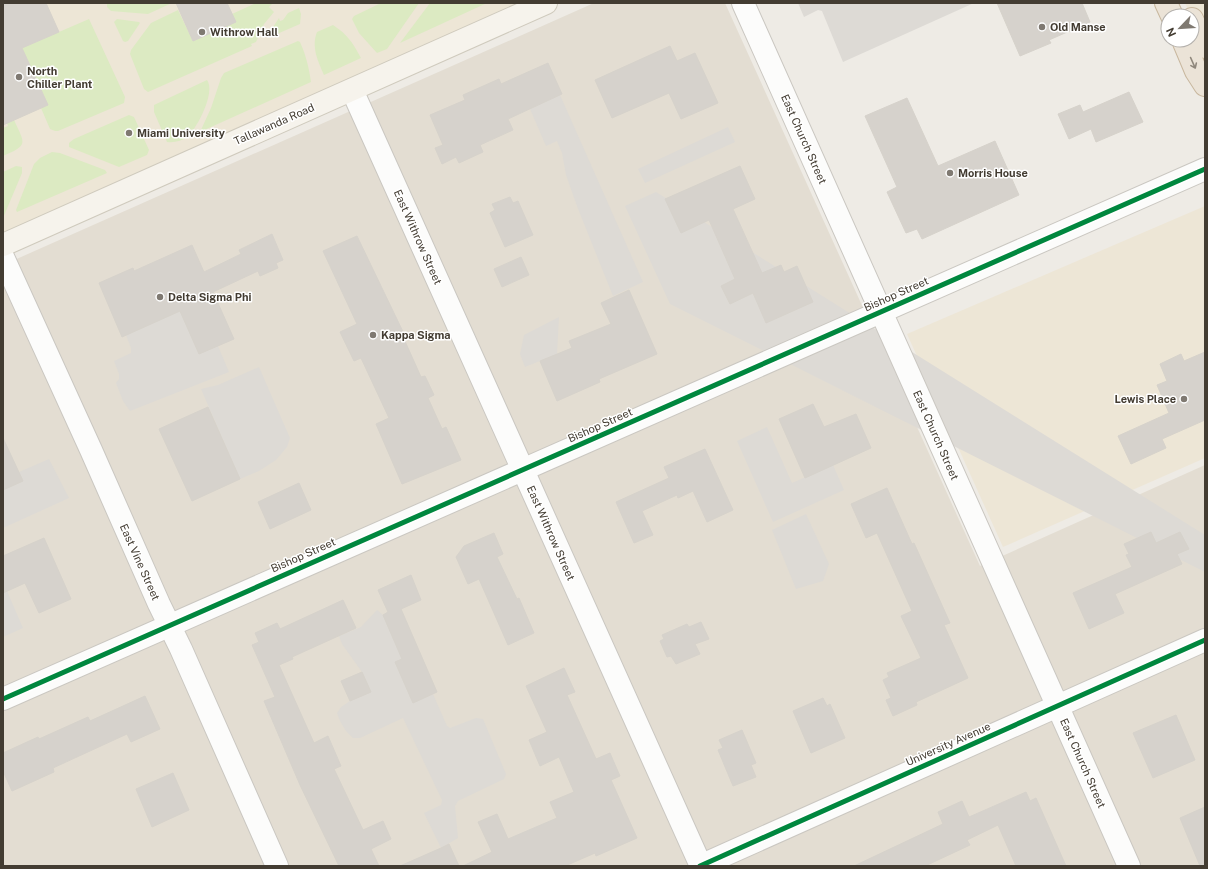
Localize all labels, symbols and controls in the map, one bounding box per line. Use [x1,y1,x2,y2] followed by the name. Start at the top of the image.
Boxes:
[1160,8,1200,48] north arrow
[1050,21,1106,33] place label: Old Manse
[1037,22,1047,32] marker: Old Manse
[210,26,279,38] place label: Withrow Hall
[1164,26,1178,39] text: N
[197,27,207,37] marker: Withrow Hall
[1190,57,1197,69] one-way arrow
[27,65,93,90] place label: North Chiller Plant
[14,72,24,82] marker: North Chiller Plant
[779,92,829,186] street label: East Church Street
[232,101,316,147] street label: Tallawanda Road
[137,127,226,139] place label: Miami University
[124,128,134,138] marker: Miami University
[958,167,1028,179] place label: Morris House
[945,168,955,178] marker: Morris House
[392,188,444,286] street label: East Withrow Street
[862,274,930,314] street label: Bishop Street
[168,291,251,303] place label: Delta Sigma Phi
[155,292,165,302] marker: Delta Sigma Phi
[381,329,451,341] place label: Kappa Sigma
[368,330,378,340] marker: Kappa Sigma
[911,388,961,482] street label: East Church Street
[1114,393,1176,405] place label: Lewis Place
[1179,394,1189,404] marker: Lewis Place
[566,405,634,445] street label: Bishop Street
[525,484,577,582] street label: East Withrow Street
[118,522,162,602] street label: East Vine Street
[269,535,337,575] street label: Bishop Street
[1058,716,1108,810] street label: East Church Street
[904,720,992,768] street label: University Avenue

